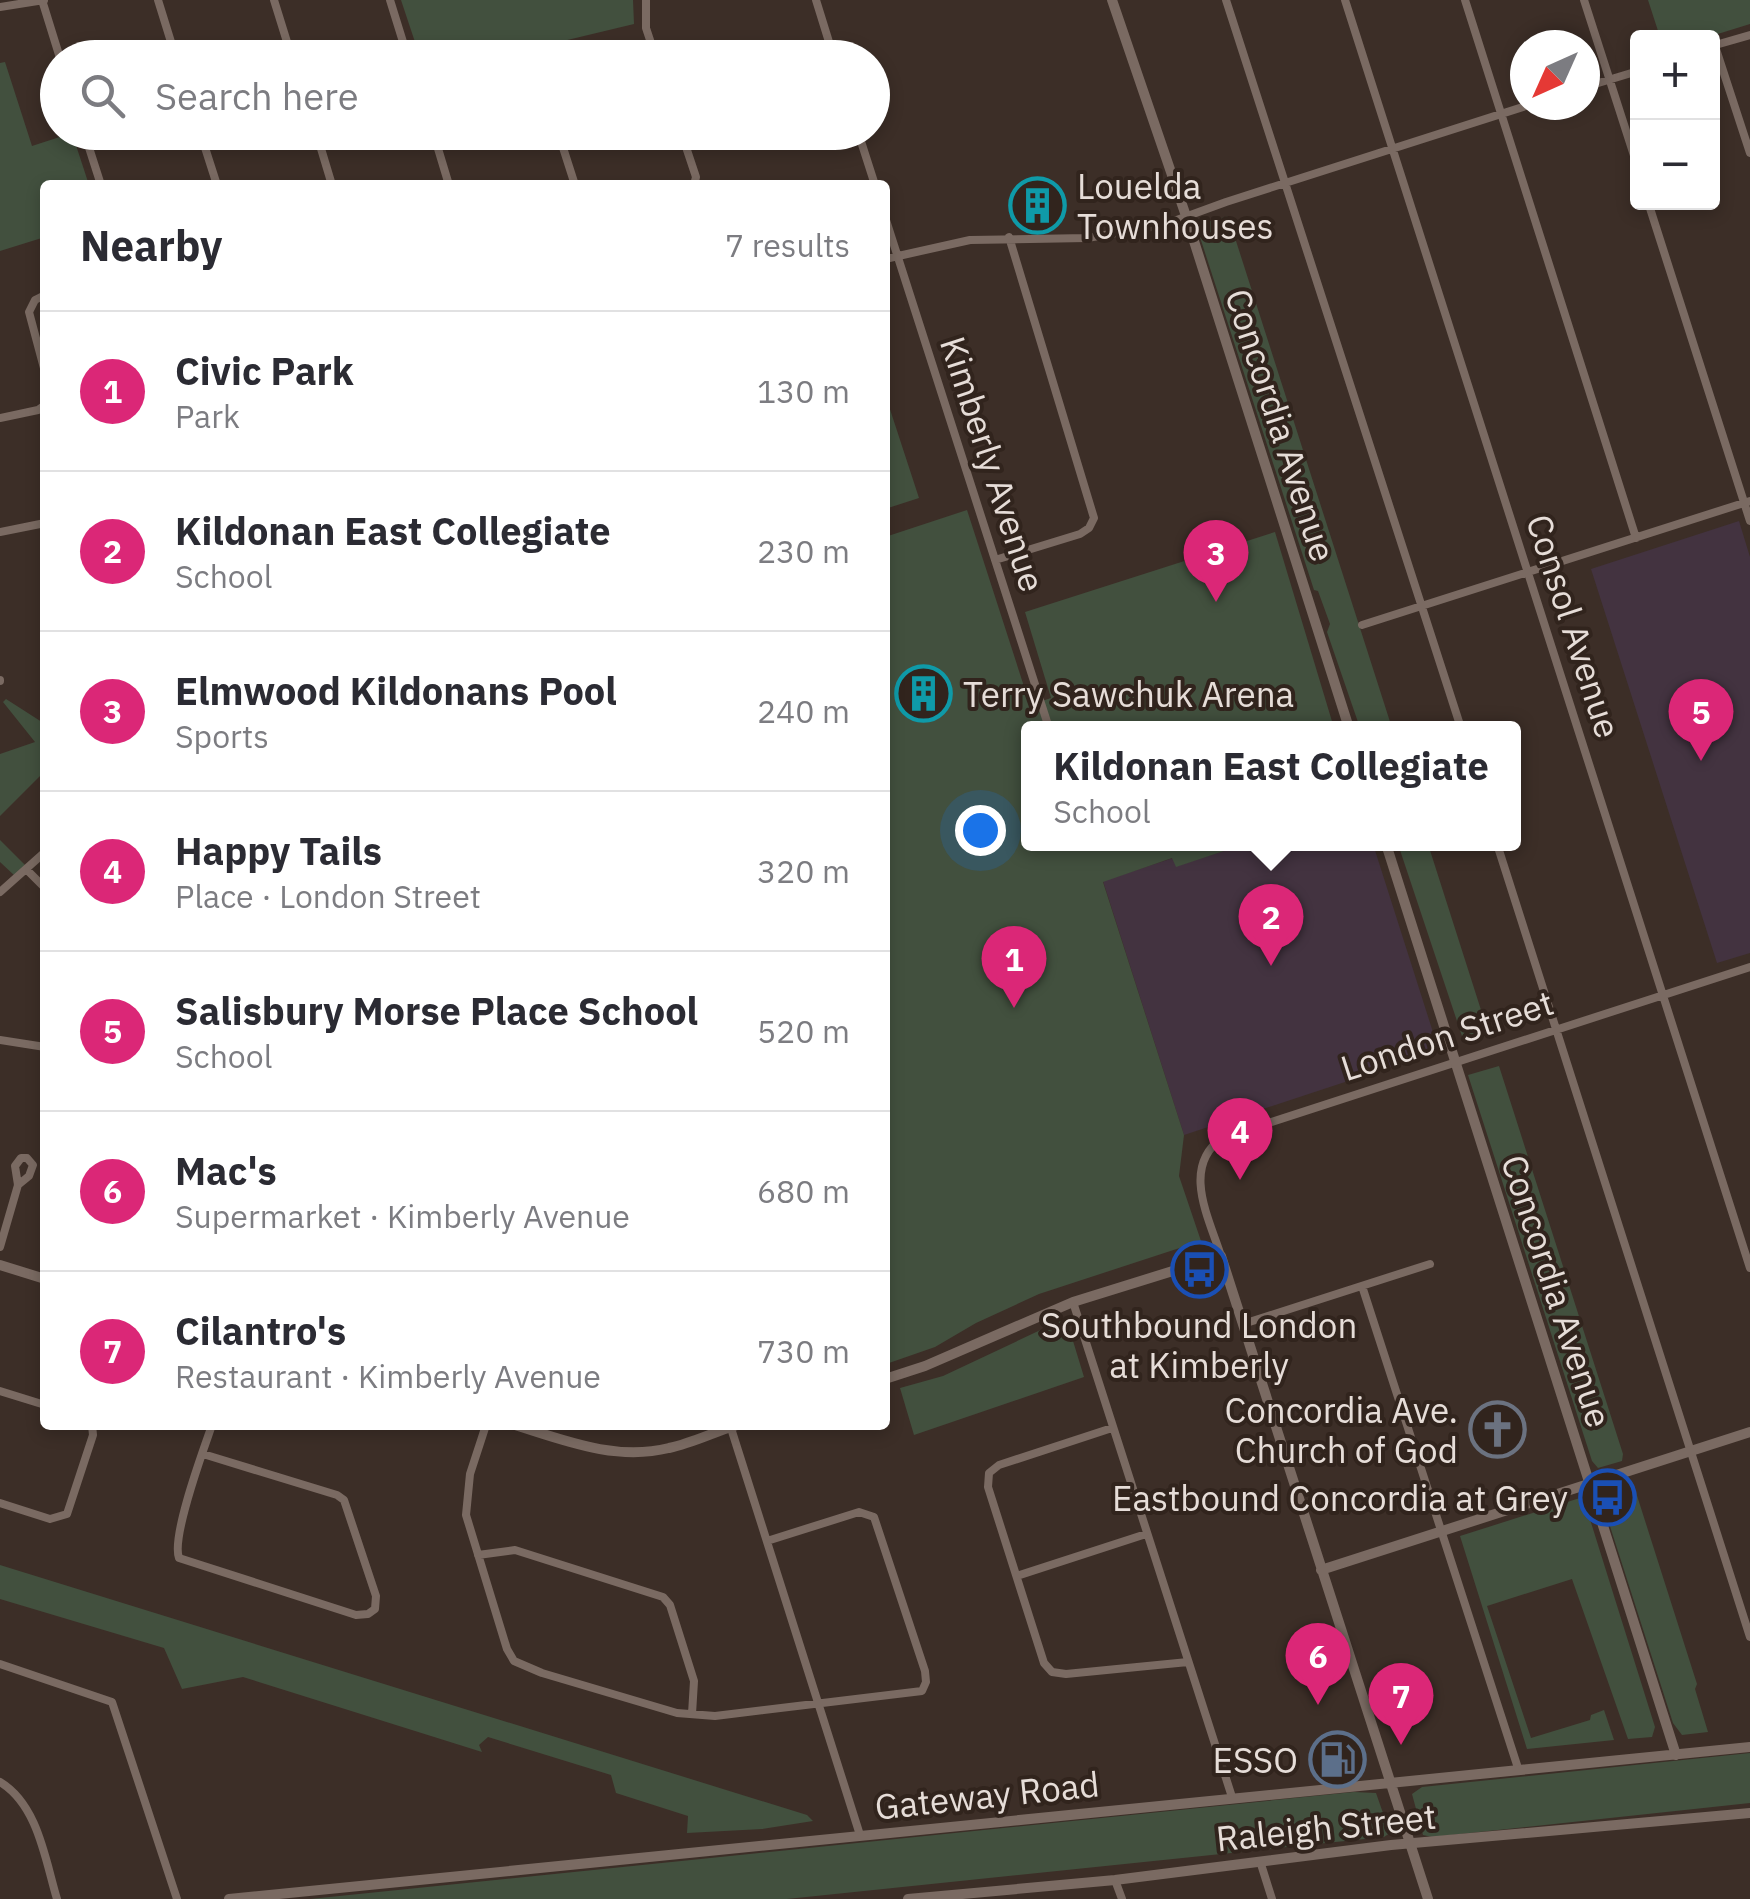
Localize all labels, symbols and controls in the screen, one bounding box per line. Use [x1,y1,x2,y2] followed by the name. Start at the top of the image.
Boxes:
[1510,30,1600,120] north arrow
[1630,30,1720,210] map controls
[1630,30,1720,120] button: +
[40,40,890,150] search box
[75,68,130,123] icon: search
[155,71,359,120] text: Search here
[1630,120,1720,210] button: −
[1077,163,1274,249] place label: Louelda Townhouses
[1008,176,1068,236] building icon: Louelda Townhouses
[80,218,222,273] text: Nearby
[725,224,850,266] text: 7 results
[1215,283,1347,567] street label: Concordia Avenue
[930,331,1056,597] street label: Kimberly Avenue
[175,346,354,395] text: Civic Park
[103,370,122,412] text: 1
[757,370,850,412] text: 130 m
[175,395,240,437] text: Park
[175,506,611,555] text: Kildonan East Collegiate
[1516,508,1632,744] street label: Consol Avenue
[1184,520,1248,602] pin: 3
[103,530,122,572] text: 2
[757,530,850,572] text: 230 m
[175,555,272,597] text: School
[894,664,954,724] building icon: Terry Sawchuk Arena
[175,666,617,715] text: Elmwood Kildonans Pool
[963,671,1294,717] place label: Terry Sawchuk Arena
[1668,678,1734,761] pin: 5
[103,690,122,732] text: 3
[757,690,850,732] text: 240 m
[175,715,269,757] text: Sports
[1021,721,1521,851] popup
[1053,741,1489,790] text: Kildonan East Collegiate
[1053,790,1151,832] text: School
[955,805,1006,856] your location
[175,826,382,875] text: Happy Tails
[103,850,122,892] text: 4
[757,850,850,892] text: 320 m
[175,875,481,917] text: Place · London Street
[1238,884,1304,966] pin: 2
[982,926,1046,1008] pin: 1
[1335,979,1559,1091] street label: London Street
[175,986,698,1035] text: Salisbury Morse Place School
[103,1010,122,1052] text: 5
[757,1010,850,1052] text: 520 m
[175,1035,272,1077] text: School
[1208,1098,1272,1180] pin: 4
[175,1146,277,1195] text: Mac's
[1491,1149,1623,1433] street label: Concordia Avenue
[103,1170,122,1212] text: 6
[757,1170,850,1212] text: 680 m
[175,1195,630,1237] text: Supermarket · Kimberly Avenue
[1169,1239,1229,1299] bus stop icon: Southbound London at Kimberly
[1041,1302,1357,1388] place label: Southbound London at Kimberly
[175,1306,346,1355] text: Cilantro's
[103,1330,122,1372] text: 7
[757,1330,850,1372] text: 730 m
[175,1355,601,1397] text: Restaurant · Kimberly Avenue
[1224,1387,1458,1473] place label: Concordia Ave. Church of God
[1467,1400,1527,1460] church icon: Concordia Ave. Church of God
[1577,1468,1637,1528] bus stop icon: Eastbound Concordia at Grey
[1112,1475,1568,1521] place label: Eastbound Concordia at Grey
[1286,1622,1350,1705] pin: 6
[1368,1662,1434,1745] pin: 7
[1307,1730,1367,1790] fuel station icon: ESSO
[1212,1737,1298,1783] place label: ESSO
[872,1760,1102,1830] street label: Gateway Road
[1214,1793,1438,1861] street label: Raleigh Street

